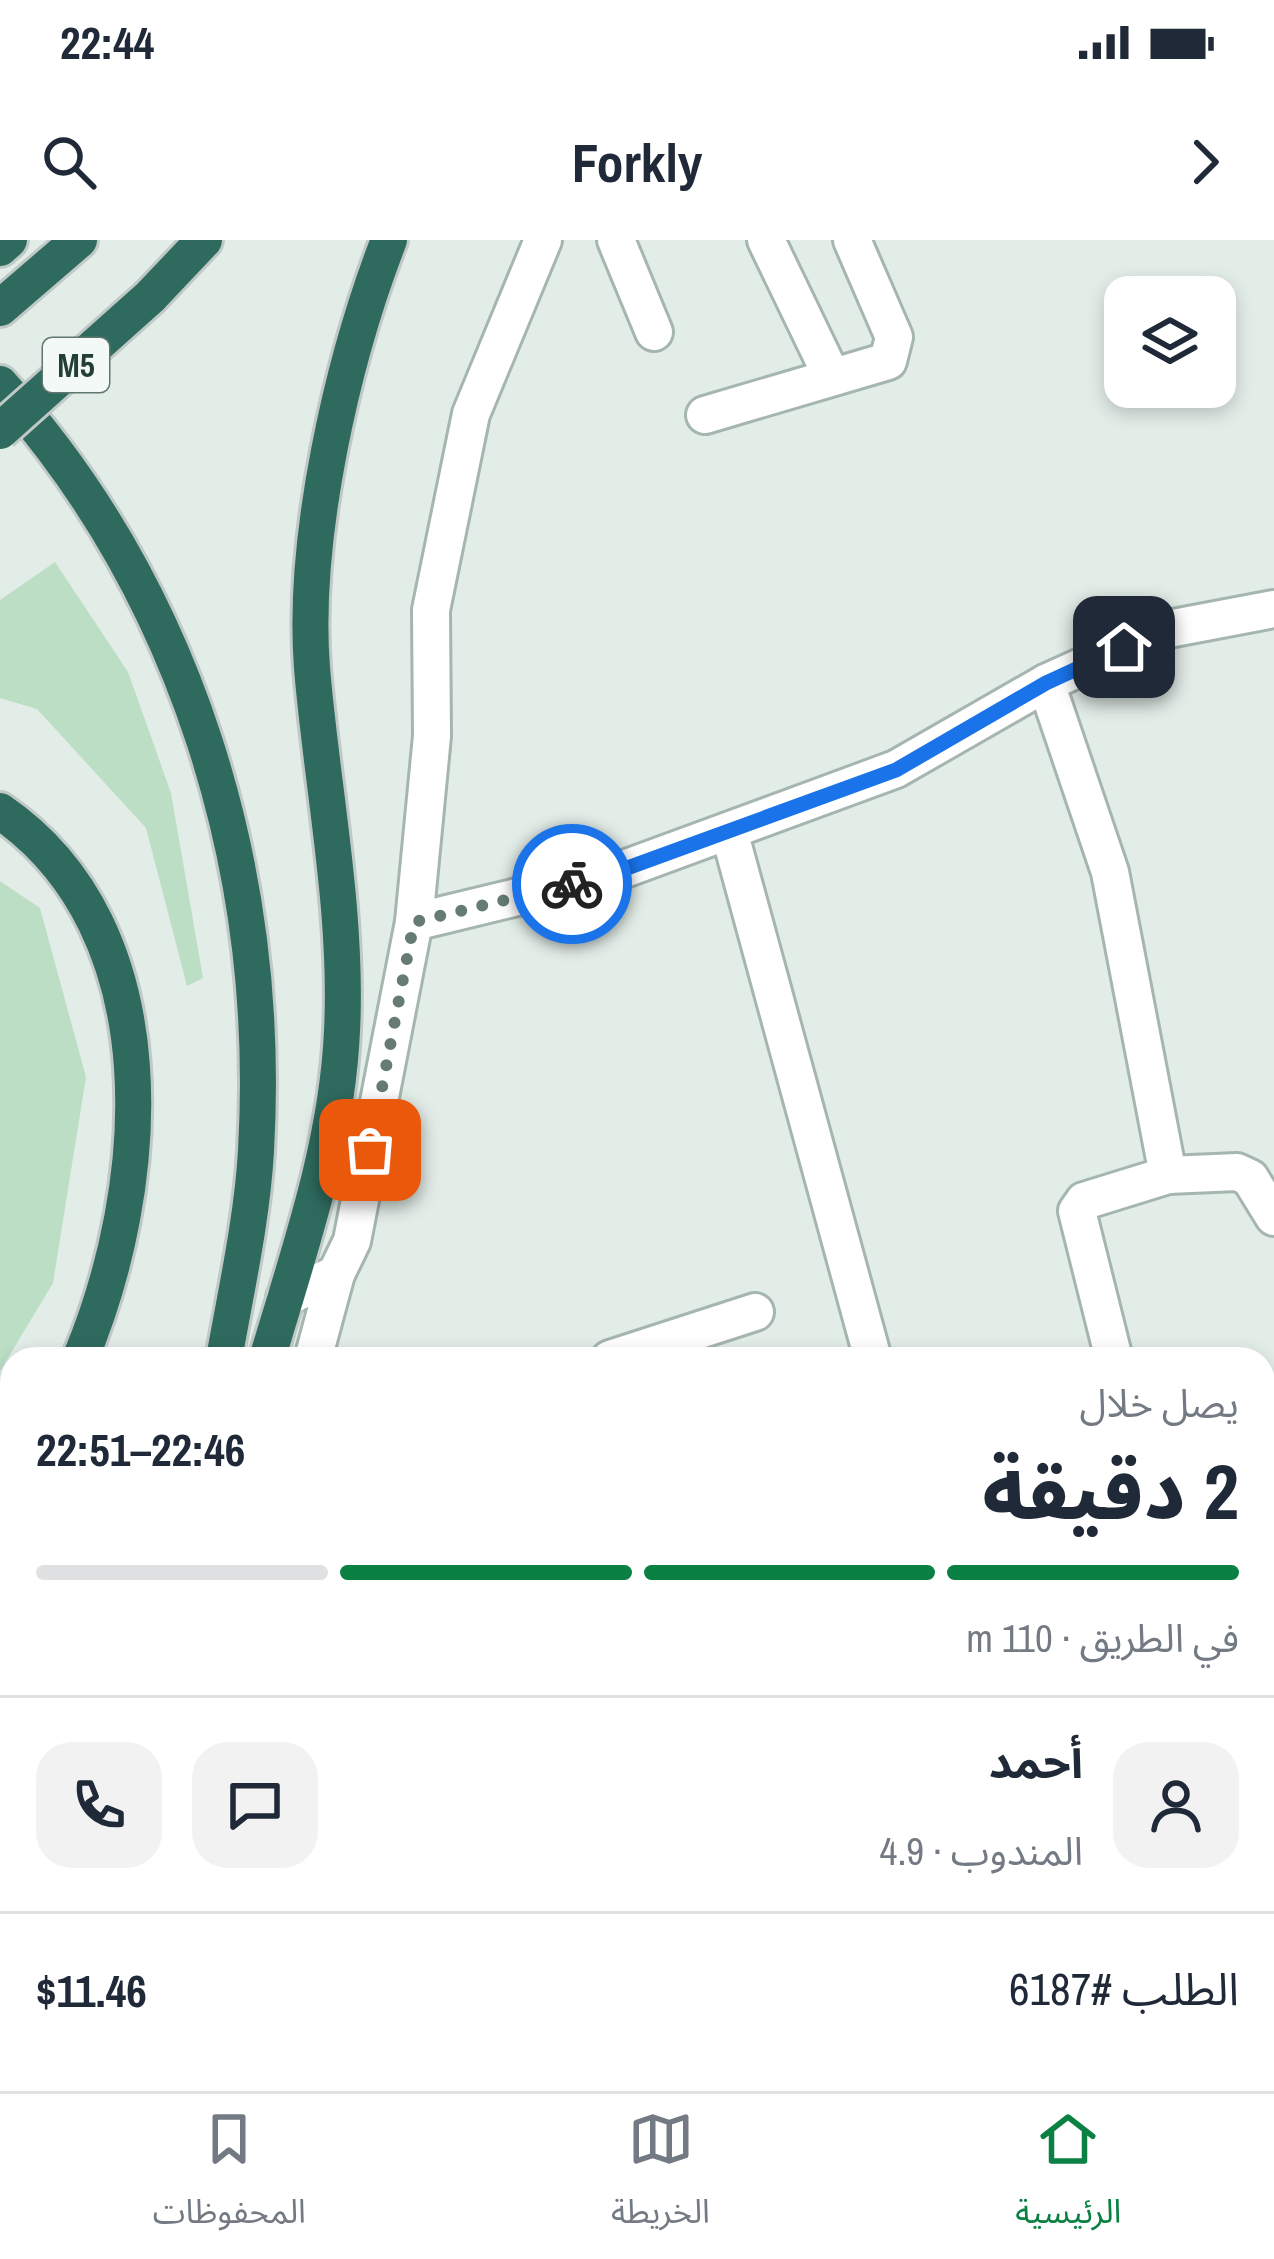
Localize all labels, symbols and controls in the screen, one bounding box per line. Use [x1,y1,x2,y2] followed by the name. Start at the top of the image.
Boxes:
[60,12,154,73] text: 22:44
[572,126,702,199] text: Forkly
[36,129,102,195] icon: search
[1172,129,1238,195] icon: forward
[1104,276,1236,408] map controls
[1104,276,1236,408] button: layers
[43,338,109,392] road number: M5
[1073,596,1175,698] pin
[1091,614,1157,680] icon: home
[512,824,632,944] courier
[539,851,605,917] icon: bike
[319,1099,421,1201] pin
[337,1117,403,1183] icon: bag
[1080,1377,1239,1429] text: يصل خلال
[36,1419,245,1480] text: 22:46–22:51
[982,1438,1239,1543] text: 2 دقيقة
[966,1612,1239,1664] text: في الطريق · 110 m
[989,1731,1083,1792] text: أحمد
[36,1742,162,1868] button: phone
[192,1742,318,1868] button: chat
[1113,1742,1239,1868] button: person
[880,1825,1083,1877] text: المندوب · 4.9
[1009,1958,1239,2019] text: الطلب #6187
[36,1960,147,2021] text: $11.46
[153,2106,306,2247] tab: المحفوظات
[611,2106,710,2247] tab: الخريطة
[1015,2106,1121,2247] tab: الرئيسية

